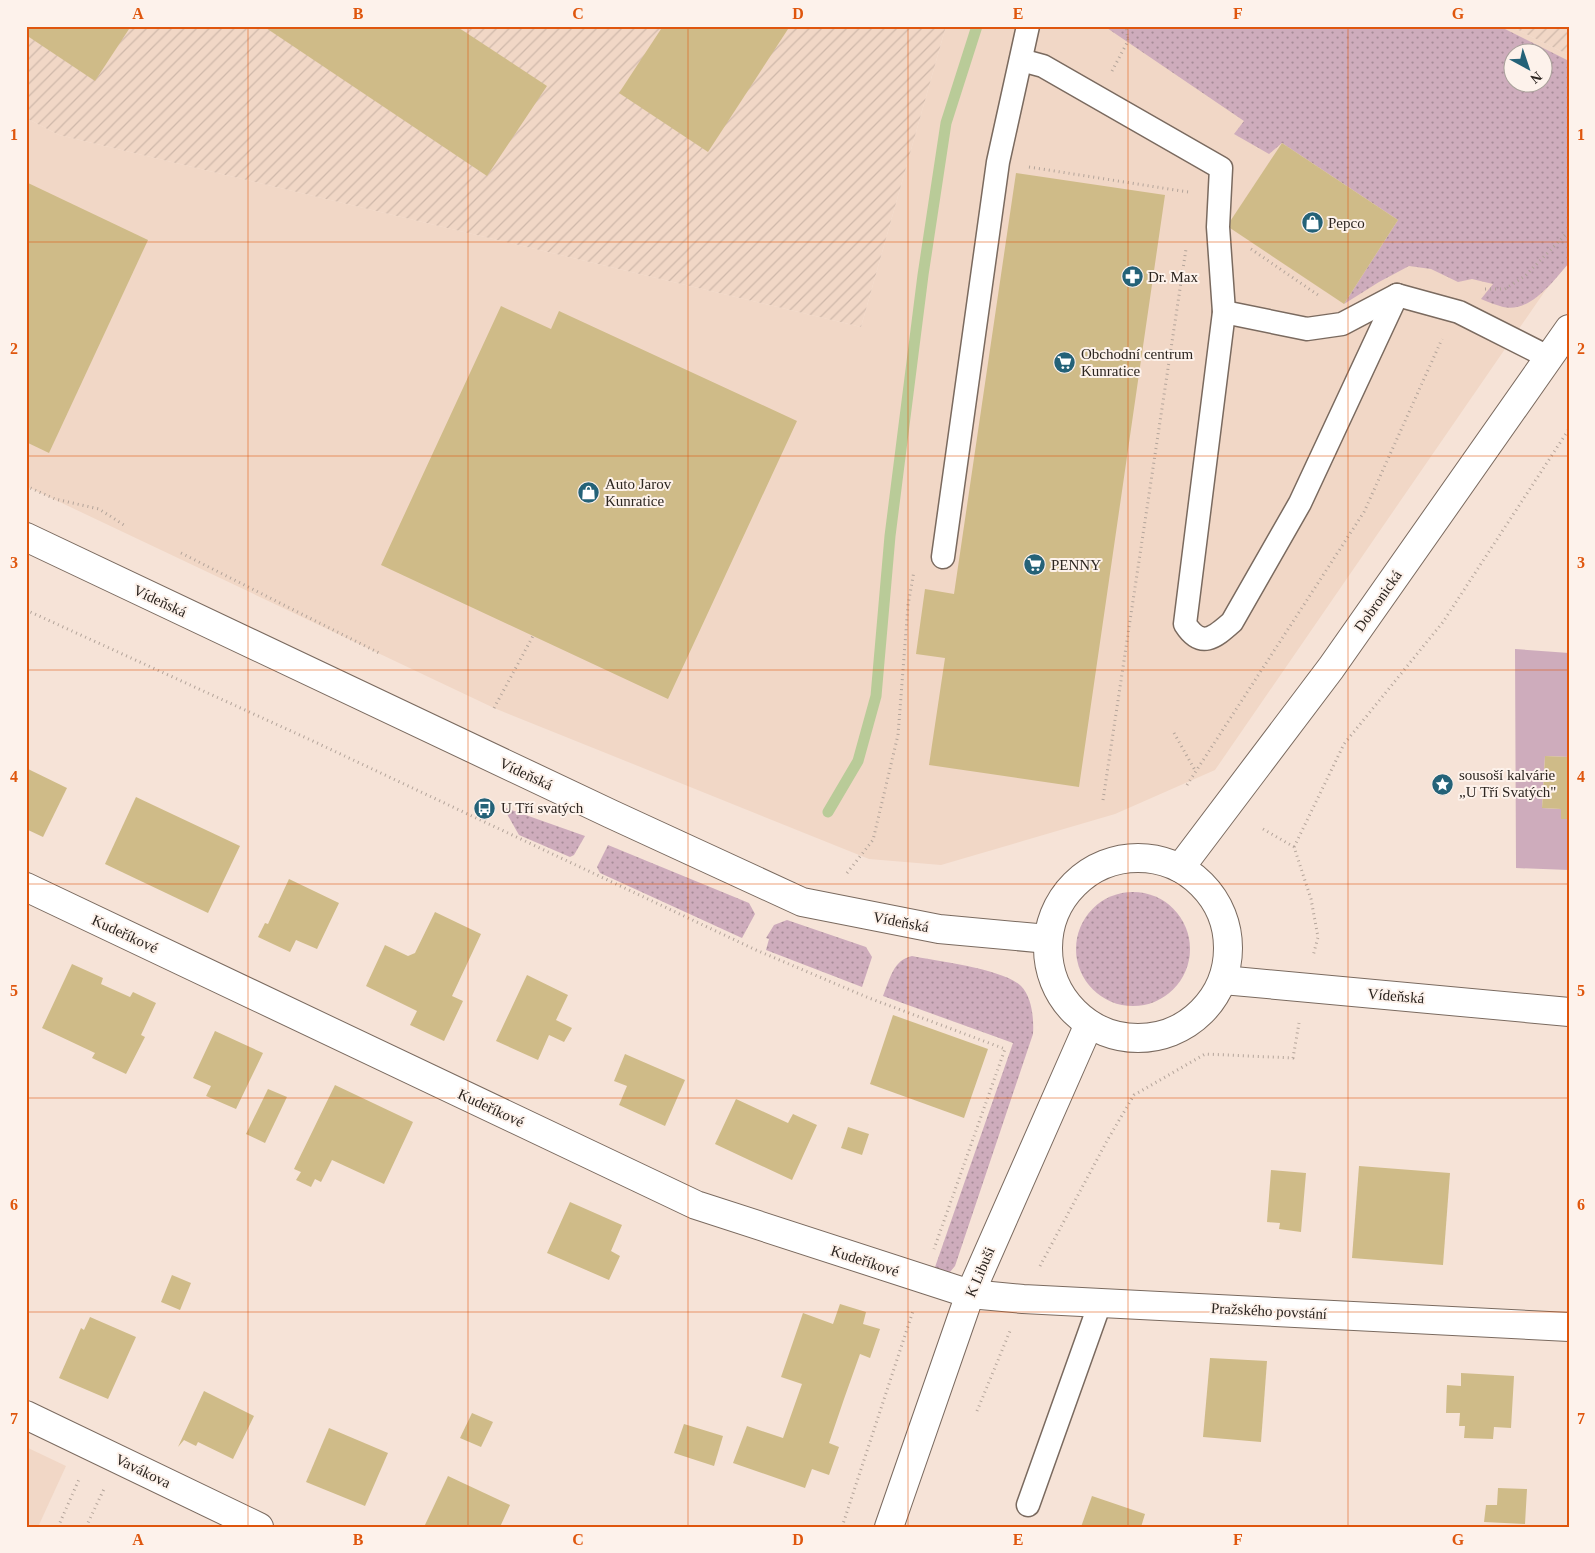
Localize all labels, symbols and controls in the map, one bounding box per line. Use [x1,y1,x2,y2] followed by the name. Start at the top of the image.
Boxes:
[132,5,144,22] text: A
[353,5,364,22] text: B
[572,5,584,22] text: C
[792,5,804,22] text: D
[1013,5,1023,22] text: E
[1233,5,1243,22] text: F
[1452,5,1465,22] text: G
[1502,42,1552,92] north arrow
[1527,69,1545,87] text: N
[10,126,18,143] text: 1
[1577,126,1585,143] text: 1
[1300,211,1324,235] shop icon: Pepco
[1328,215,1365,231] place label: Pepco
[1120,265,1144,289] pharmacy icon: Dr. Max
[1148,269,1198,285] place label: Dr. Max
[10,340,18,357] text: 2
[1577,340,1585,357] text: 2
[1081,346,1193,379] place label: Obchodní centrum Kunratice
[1053,351,1077,375] supermarket icon: Obchodní centrum Kunratice
[605,476,672,509] place label: Auto Jarov Kunratice
[577,481,601,505] shop icon: Auto Jarov Kunratice
[1023,553,1047,577] supermarket icon: PENNY
[10,554,18,571] text: 3
[1577,554,1585,571] text: 3
[1051,557,1101,573] place label: PENNY
[1351,567,1405,635] street label: Dobronická
[131,582,189,620] street label: Vídeňská
[497,755,555,793] street label: Vídeňská
[1459,767,1557,800] place label: sousoší kalvárie „U Tří Svatých"
[10,768,18,785] text: 4
[1577,768,1585,785] text: 4
[1431,772,1455,796] place icon: sousoší kalvárie „U Tří Svatých"
[473,796,497,820] bus stop icon: U Tří svatých
[501,800,584,816] place label: U Tří svatých
[872,909,931,935] street label: Vídeňská
[90,912,161,956] street label: Kudeříkové
[10,982,18,999] text: 5
[1577,982,1585,999] text: 5
[1367,986,1425,1006] street label: Vídeňská
[456,1086,527,1130] street label: Kudeříkové
[10,1196,18,1213] text: 6
[1577,1196,1585,1213] text: 6
[829,1242,901,1280] street label: Kudeříkové
[962,1245,998,1299] street label: K Libuši
[1211,1300,1327,1322] street label: Pražského povstání
[10,1410,18,1427] text: 7
[1577,1410,1585,1427] text: 7
[113,1451,173,1491] street label: Vavákova
[132,1531,144,1548] text: A
[353,1531,364,1548] text: B
[572,1531,584,1548] text: C
[792,1531,804,1548] text: D
[1013,1531,1023,1548] text: E
[1233,1531,1243,1548] text: F
[1452,1531,1465,1548] text: G

